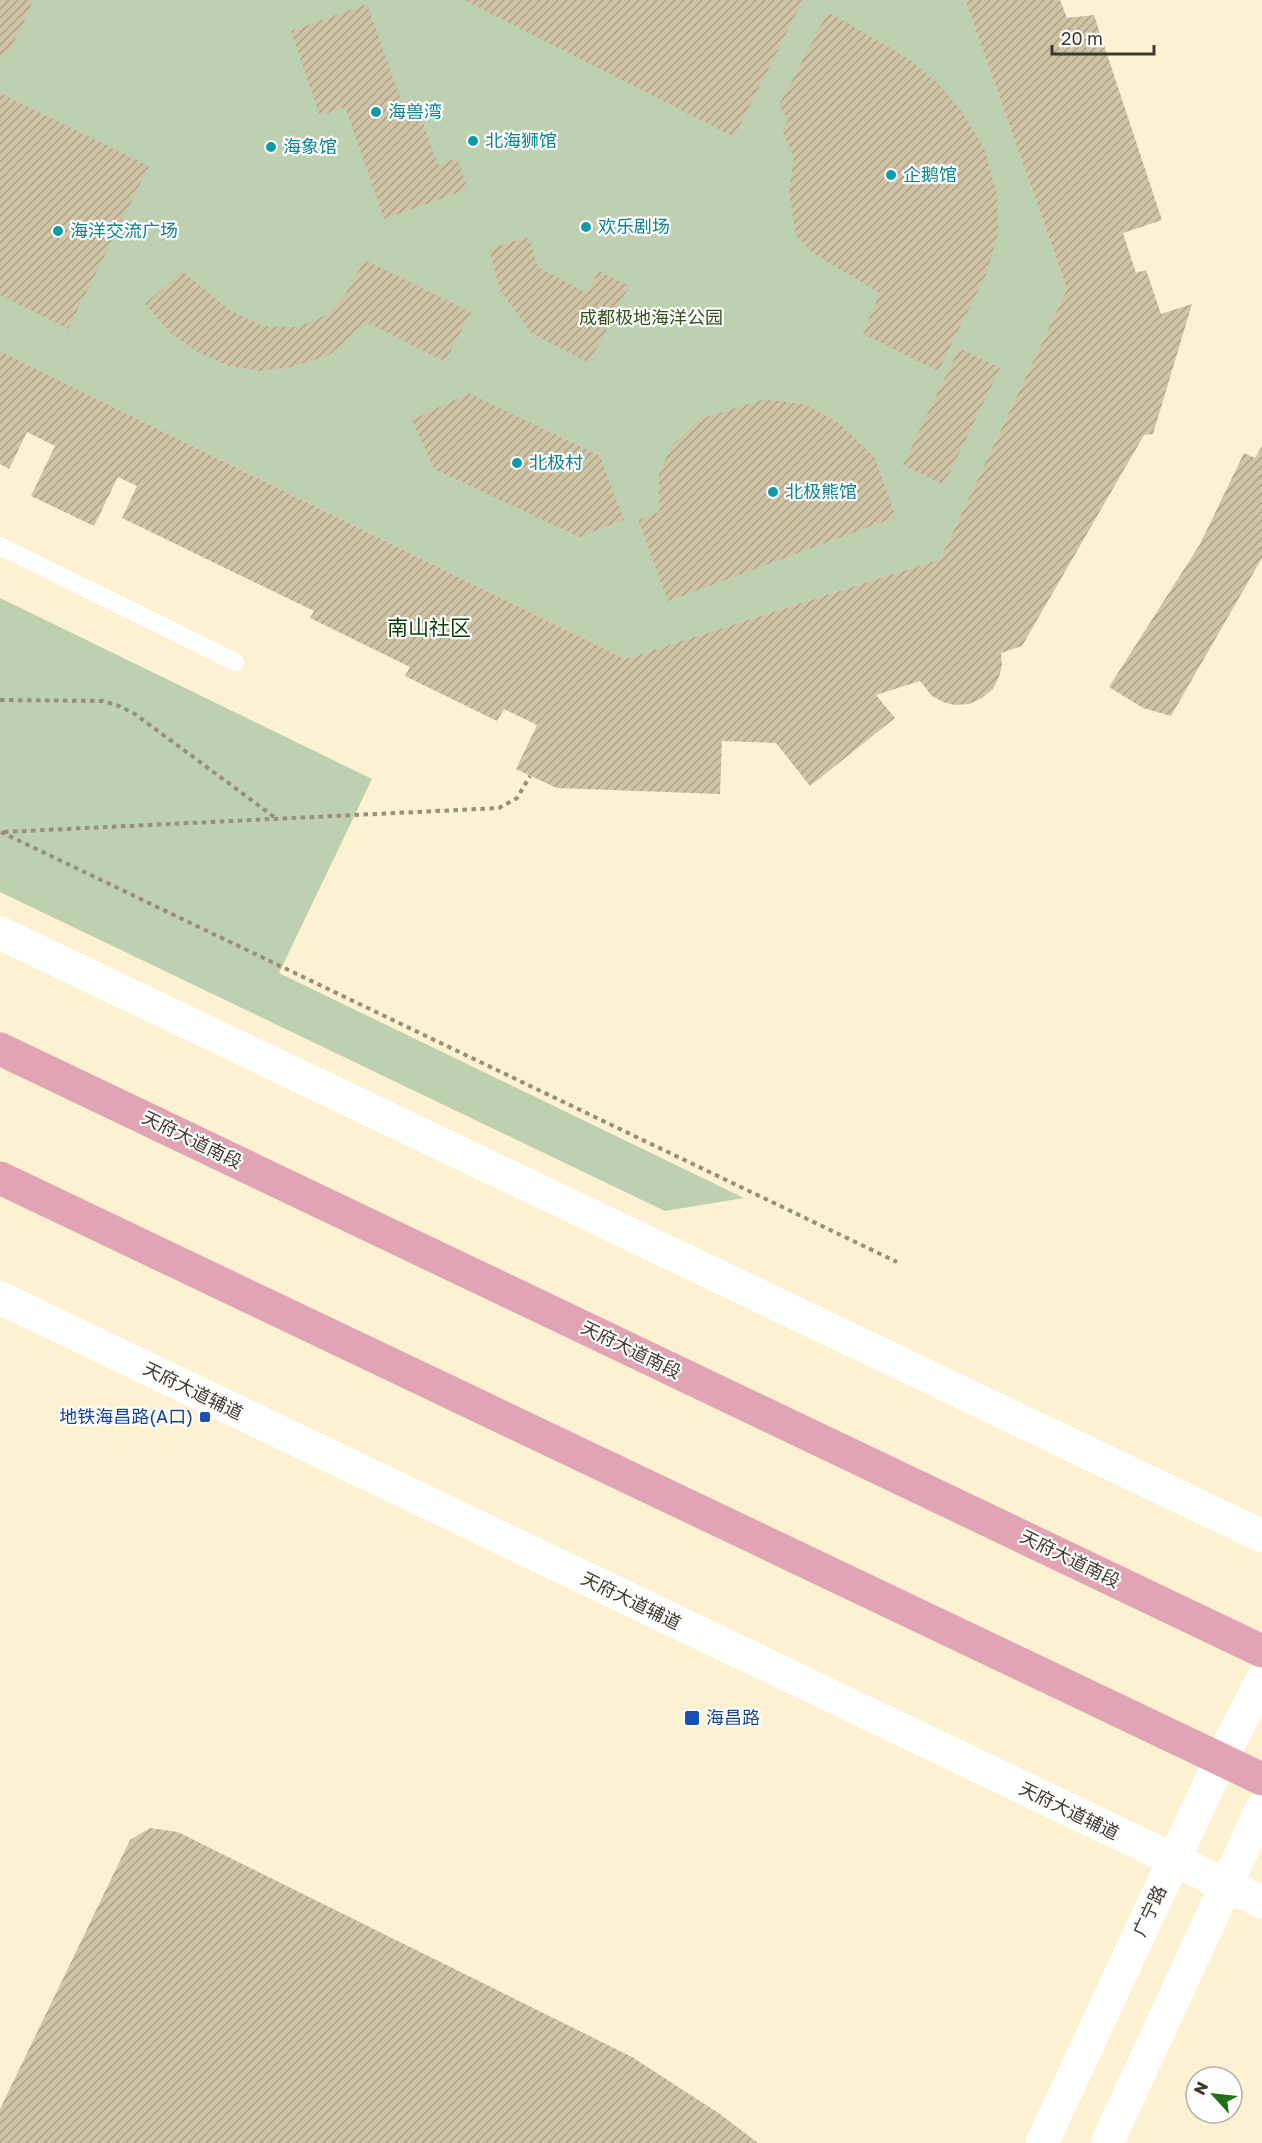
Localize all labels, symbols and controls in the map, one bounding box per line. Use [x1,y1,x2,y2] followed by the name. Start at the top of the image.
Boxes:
[1052,18,1154,56] scale bar
[1061,27,1103,49] text: 20 m
[388,100,442,122] place label: 海兽湾
[369,105,383,119] marker: 海兽湾
[485,129,557,151] place label: 北海狮馆
[466,134,480,148] marker: 北海狮馆
[283,135,337,157] place label: 海象馆
[264,140,278,154] marker: 海象馆
[903,163,957,185] place label: 企鹅馆
[884,168,898,182] marker: 企鹅馆
[598,215,670,237] place label: 欢乐剧场
[70,219,178,241] place label: 海洋交流广场
[579,220,593,234] marker: 欢乐剧场
[51,224,65,238] marker: 海洋交流广场
[579,306,723,328] park label: 成都极地海洋公园
[529,451,583,473] place label: 北极村
[510,456,524,470] marker: 北极村
[785,480,857,502] place label: 北极熊馆
[766,485,780,499] marker: 北极熊馆
[387,614,471,640] district label: 南山社区
[139,1106,246,1173] street label: 天府大道南段
[578,1316,685,1383] street label: 天府大道南段
[140,1357,247,1424] street label: 天府大道辅道
[59,1405,193,1427] place label: 地铁海昌路(A口)
[198,1410,212,1424] marker: 地铁海昌路(A口)
[1017,1525,1124,1592] street label: 天府大道南段
[578,1567,685,1634] street label: 天府大道辅道
[706,1706,760,1728] place label: 海昌路
[683,1709,701,1727] marker: 海昌路
[1016,1777,1123,1844] street label: 天府大道辅道
[1128,1881,1170,1940] street label: 广宁路
[1184,2065,1244,2125] north arrow
[1189,2078,1212,2098] text: N

